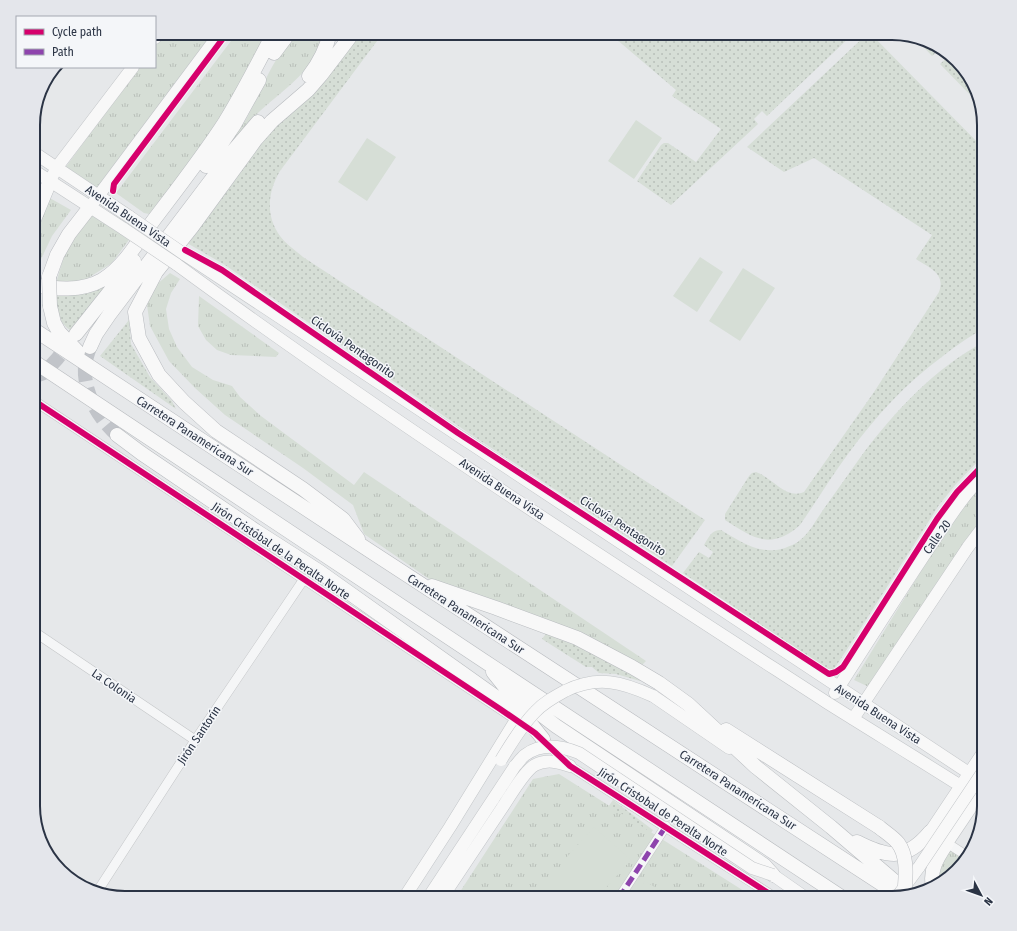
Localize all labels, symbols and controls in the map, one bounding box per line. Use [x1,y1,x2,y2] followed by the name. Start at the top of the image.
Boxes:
[16,16,156,68] legend
[52,25,102,39] text: Cycle path
[52,45,74,59] text: Path
[83,182,173,250] street label: Avenida Buena Vista
[308,313,398,381] street label: Ciclovía Pentagonito
[134,393,257,479] street label: Carretera Panamericana Sur
[457,455,547,523] street label: Avenida Buena Vista
[577,493,669,559] street label: Ciclovía Pentagonito
[209,499,353,603] street label: Jirón Cristóbal de la Peralta Norte
[920,517,954,557] street label: Calle 20
[405,571,528,657] street label: Carretera Panamericana Sur
[89,666,139,706] street label: La Colonia
[832,681,924,747] street label: Avenida Buena Vista
[174,703,224,767] street label: Jirón Santorín
[677,747,800,833] street label: Carretera Panamericana Sur
[596,765,730,859] street label: Jirón Cristobal de Peralta Norte
[961,875,1001,915] north arrow
[981,894,995,908] text: N

